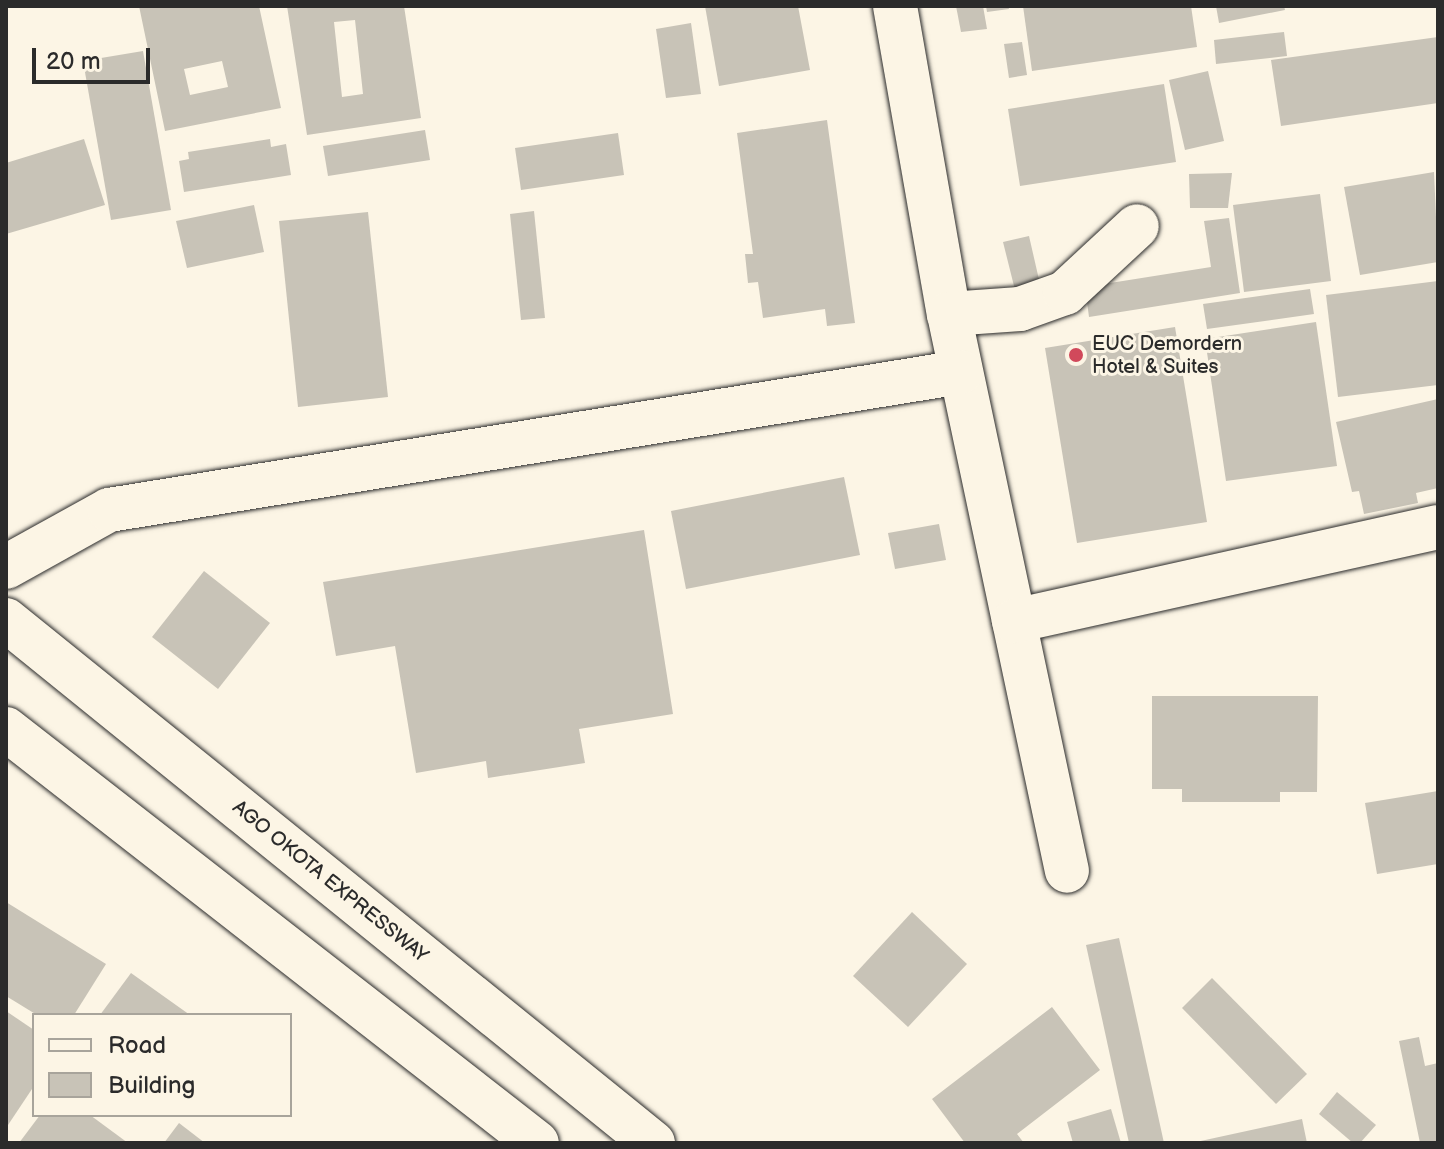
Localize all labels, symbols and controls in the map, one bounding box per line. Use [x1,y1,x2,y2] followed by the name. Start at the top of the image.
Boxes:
[36,32,154,82] scale bar
[46,47,101,76] text: 20 m
[1092,332,1242,379] place label: EUC Demordern Hotel & Suites
[1067,346,1085,364] marker: EUC Demordern Hotel & Suites
[227,796,433,968] street label: AGO OKOTA EXPRESSWAY
[32,1013,292,1117] legend
[108,1031,166,1060] text: Road
[108,1071,195,1100] text: Building

